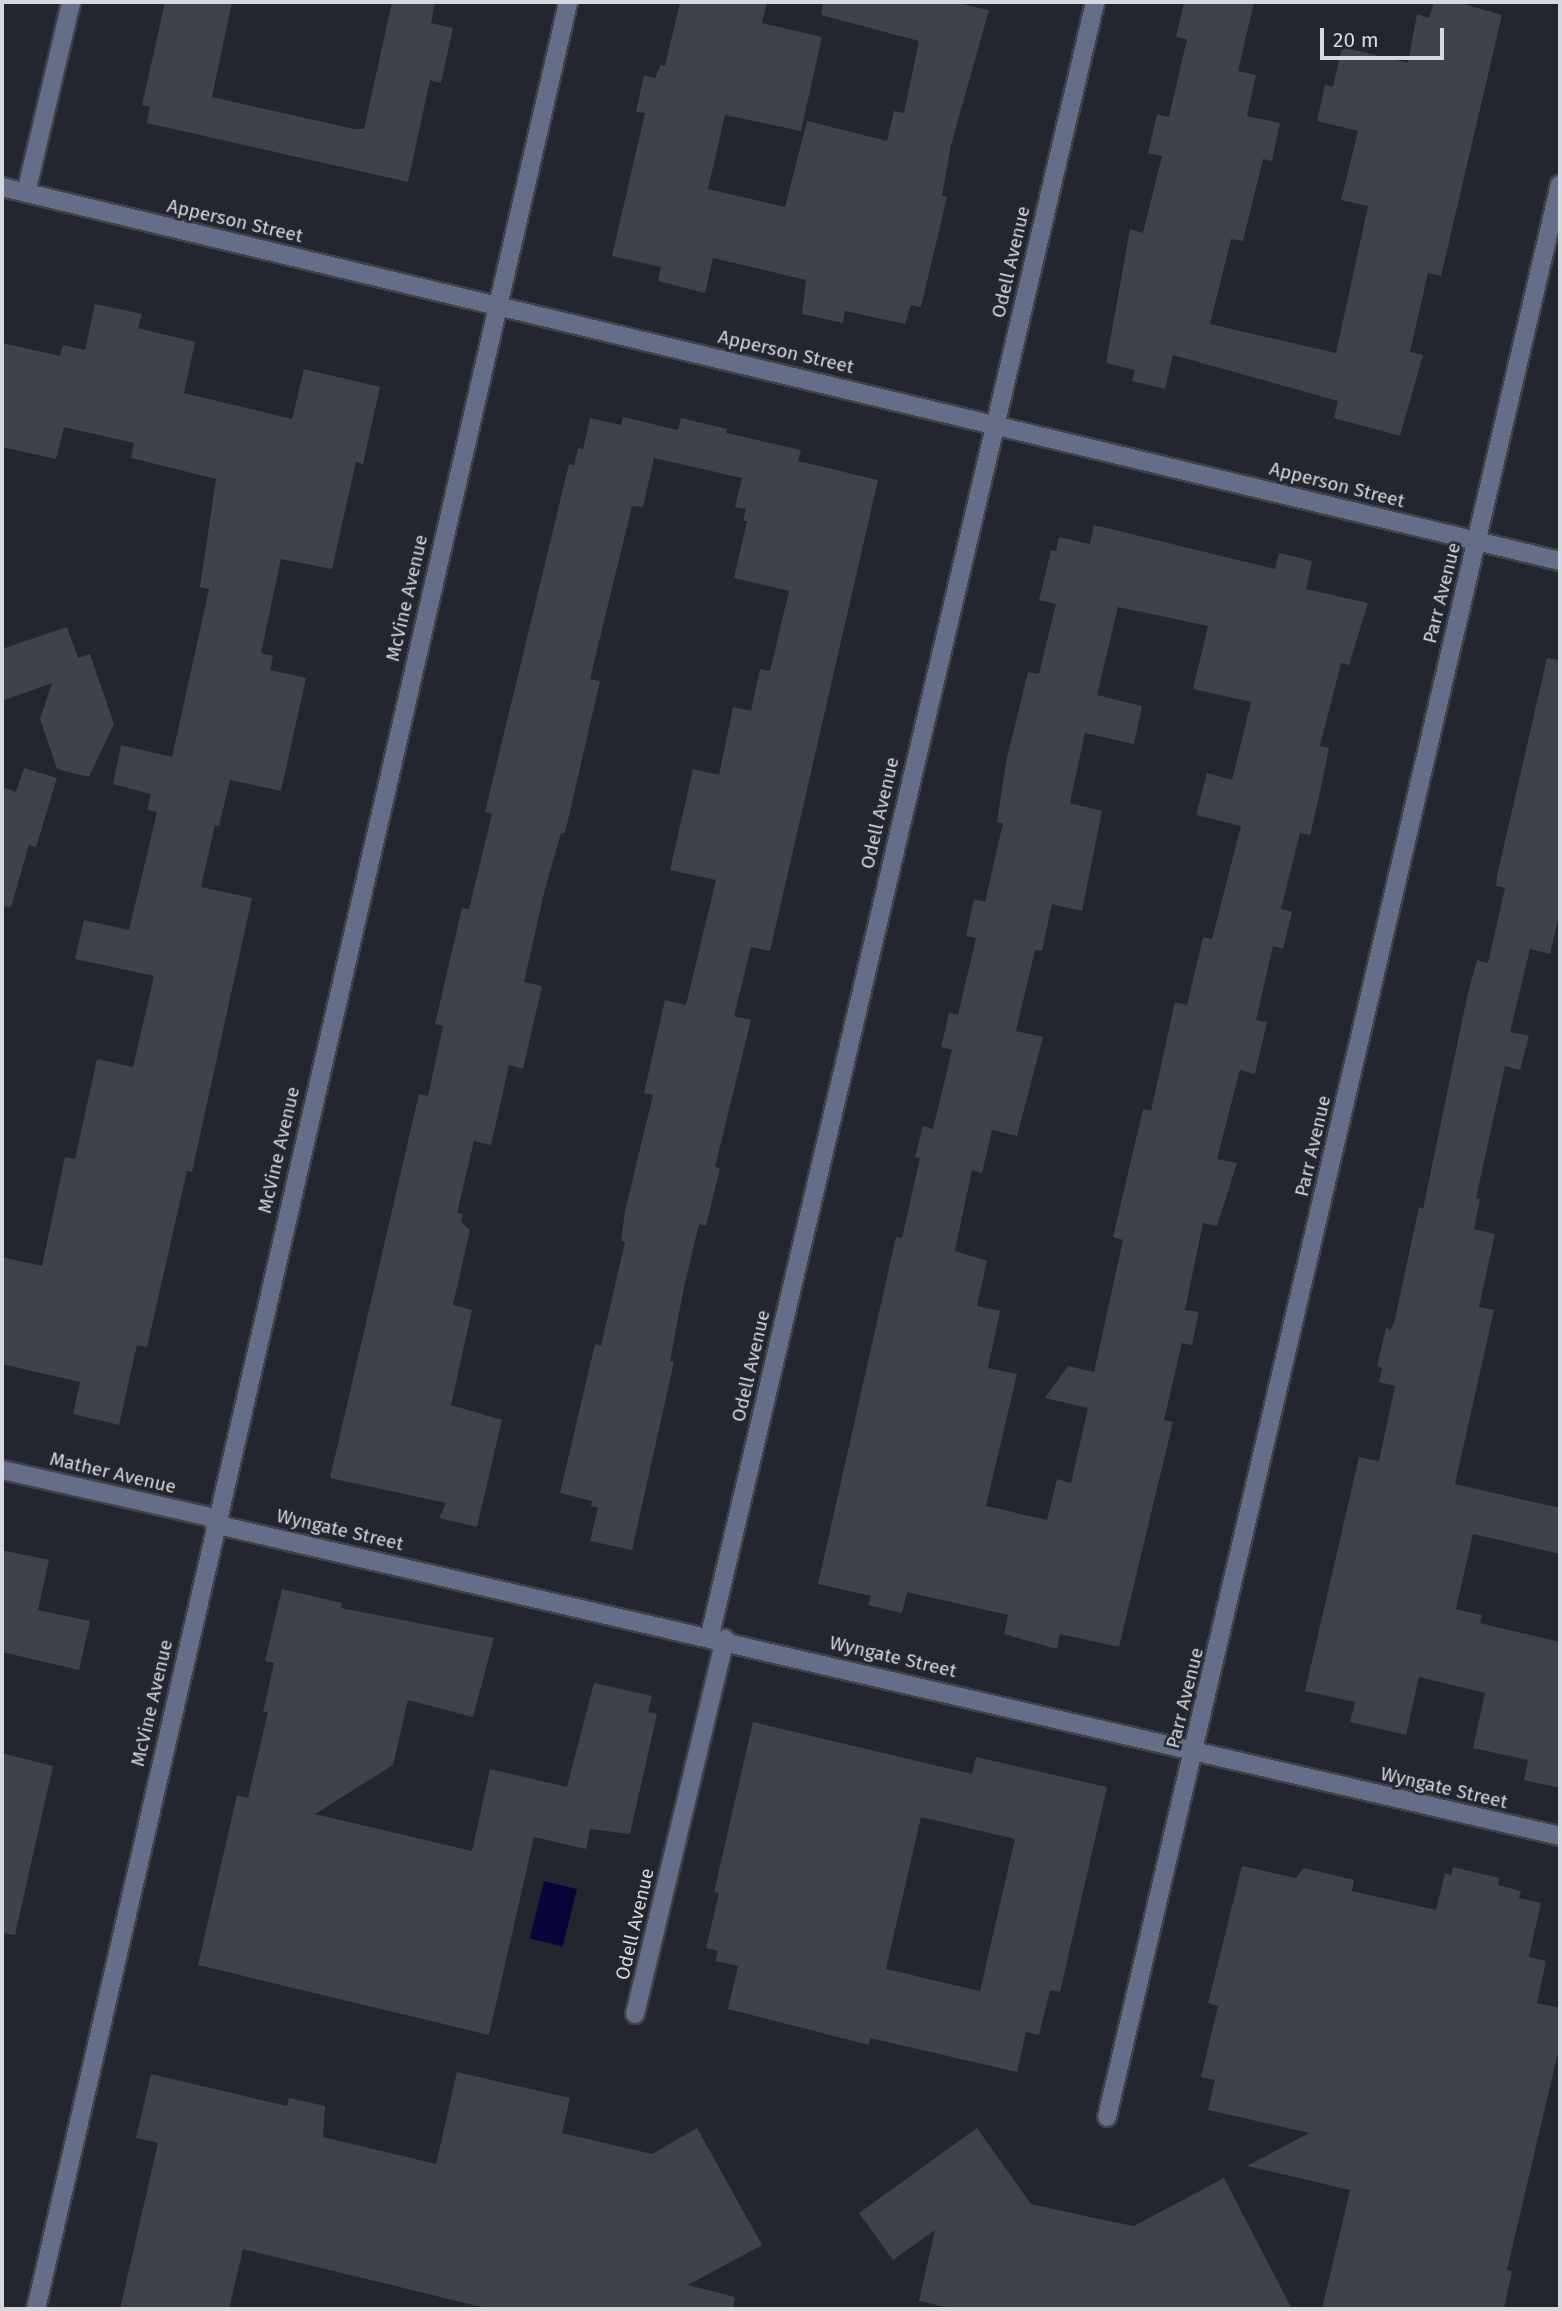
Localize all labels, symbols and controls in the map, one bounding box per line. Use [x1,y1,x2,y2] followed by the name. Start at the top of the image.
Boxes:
[1324,14,1448,58] scale bar
[1333,27,1379,53] text: 20 m
[165,194,305,248] street label: Apperson Street
[987,204,1035,320] street label: Odell Avenue
[716,325,856,379] street label: Apperson Street
[1267,457,1407,513] street label: Apperson Street
[381,532,433,664] street label: McVine Avenue
[1418,540,1466,646] street label: Parr Avenue
[856,755,904,871] street label: Odell Avenue
[253,1084,305,1216] street label: McVine Avenue
[1290,1093,1336,1199] street label: Parr Avenue
[727,1308,775,1424] street label: Odell Avenue
[48,1447,178,1499] street label: Mather Avenue
[274,1504,406,1556] street label: Wyngate Street
[827,1631,959,1683] street label: Wyngate Street
[126,1637,178,1769] street label: McVine Avenue
[1161,1645,1209,1751] street label: Parr Avenue
[1378,1762,1510,1814] street label: Wyngate Street
[611,1866,659,1982] street label: Odell Avenue

